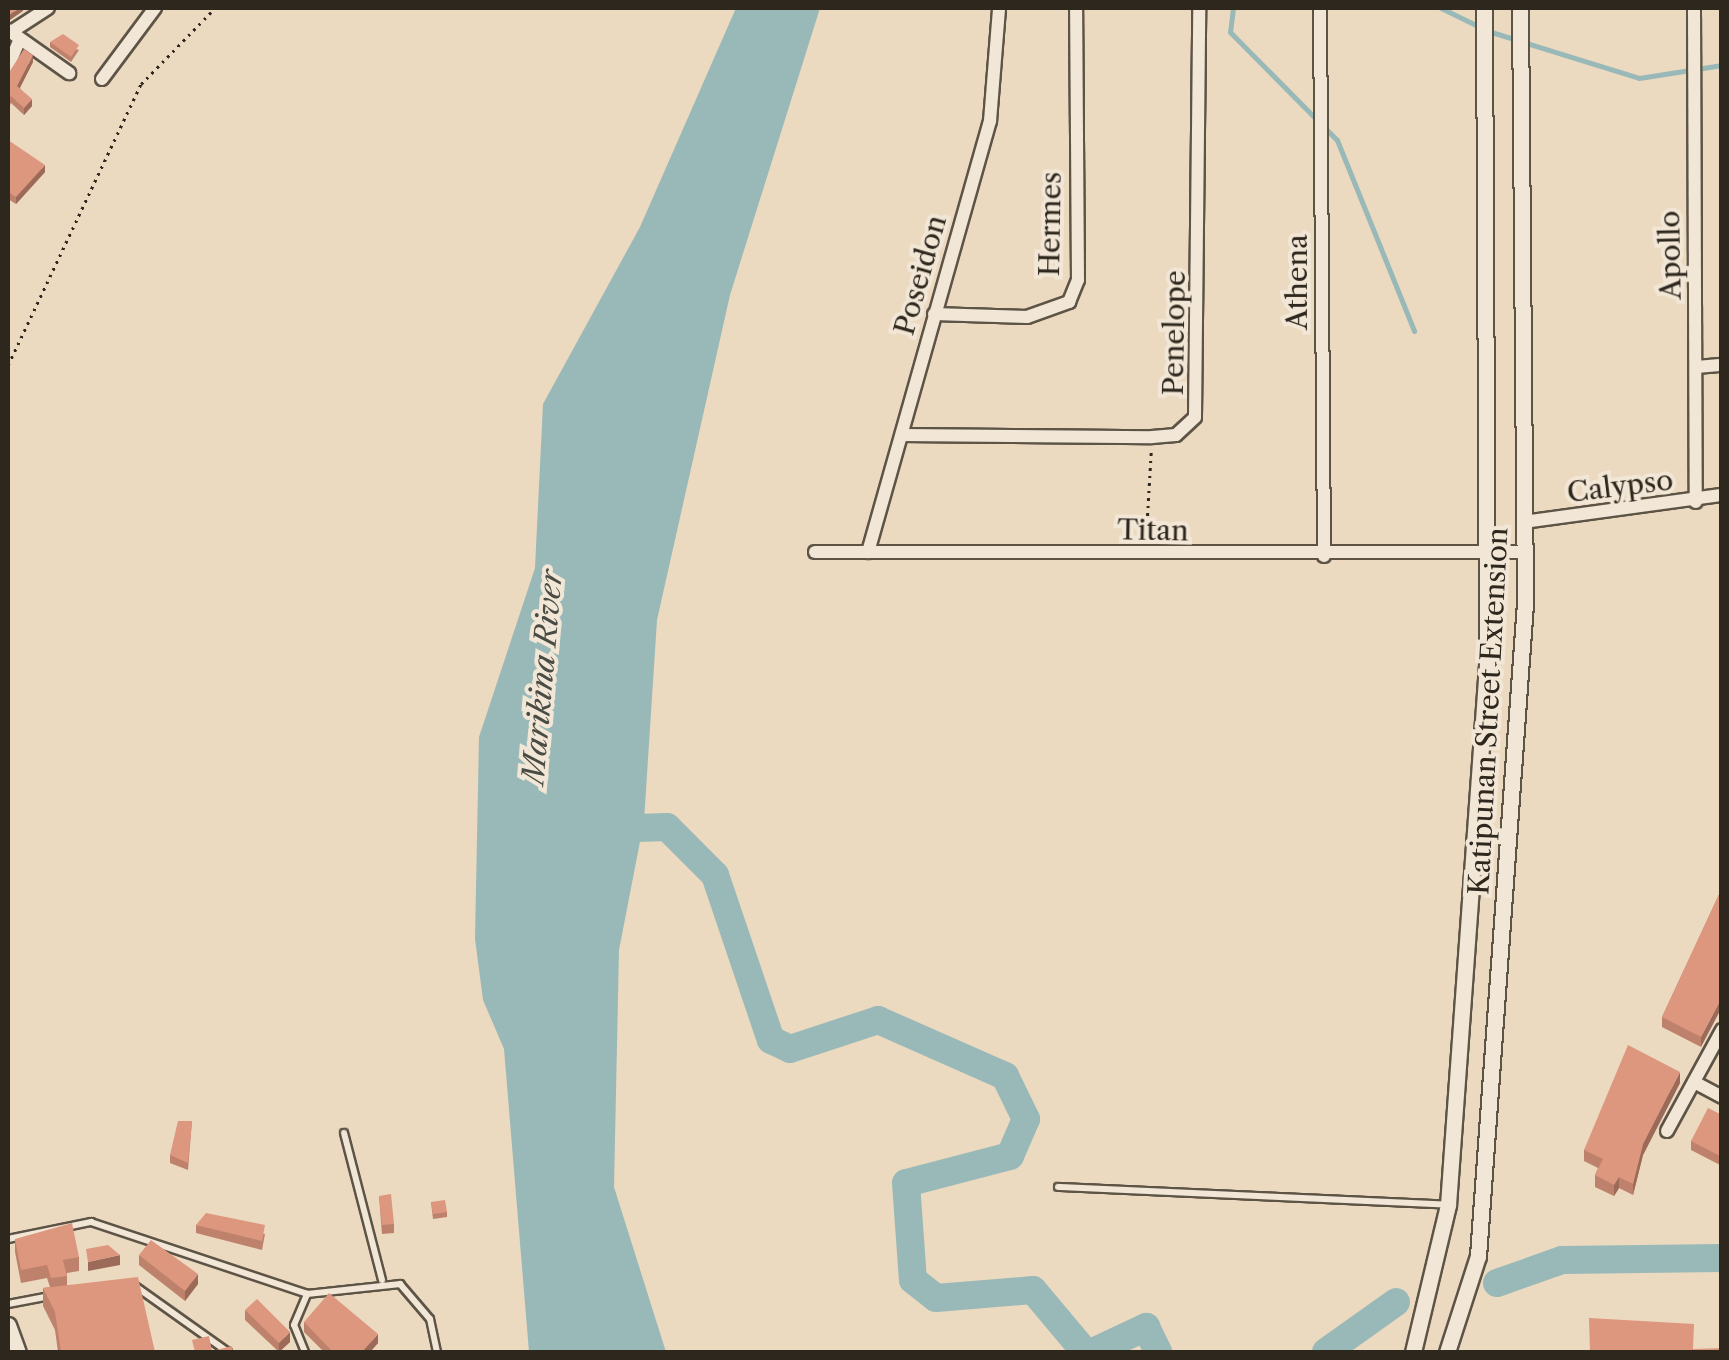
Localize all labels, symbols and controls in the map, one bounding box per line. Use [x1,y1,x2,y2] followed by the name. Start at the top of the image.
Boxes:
[1032,171,1068,277] street label: Hermes
[1652,210,1688,300] street label: Apollo
[887,211,953,339] street label: Poseidon
[1280,234,1314,330] street label: Athena
[1156,270,1192,396] street label: Penelope
[1565,463,1675,509] street label: Calypso
[1117,513,1189,547] street label: Titan
[1462,527,1514,895] street label: Katipunan Street Extension
[516,568,570,786] water label: Marikina River

